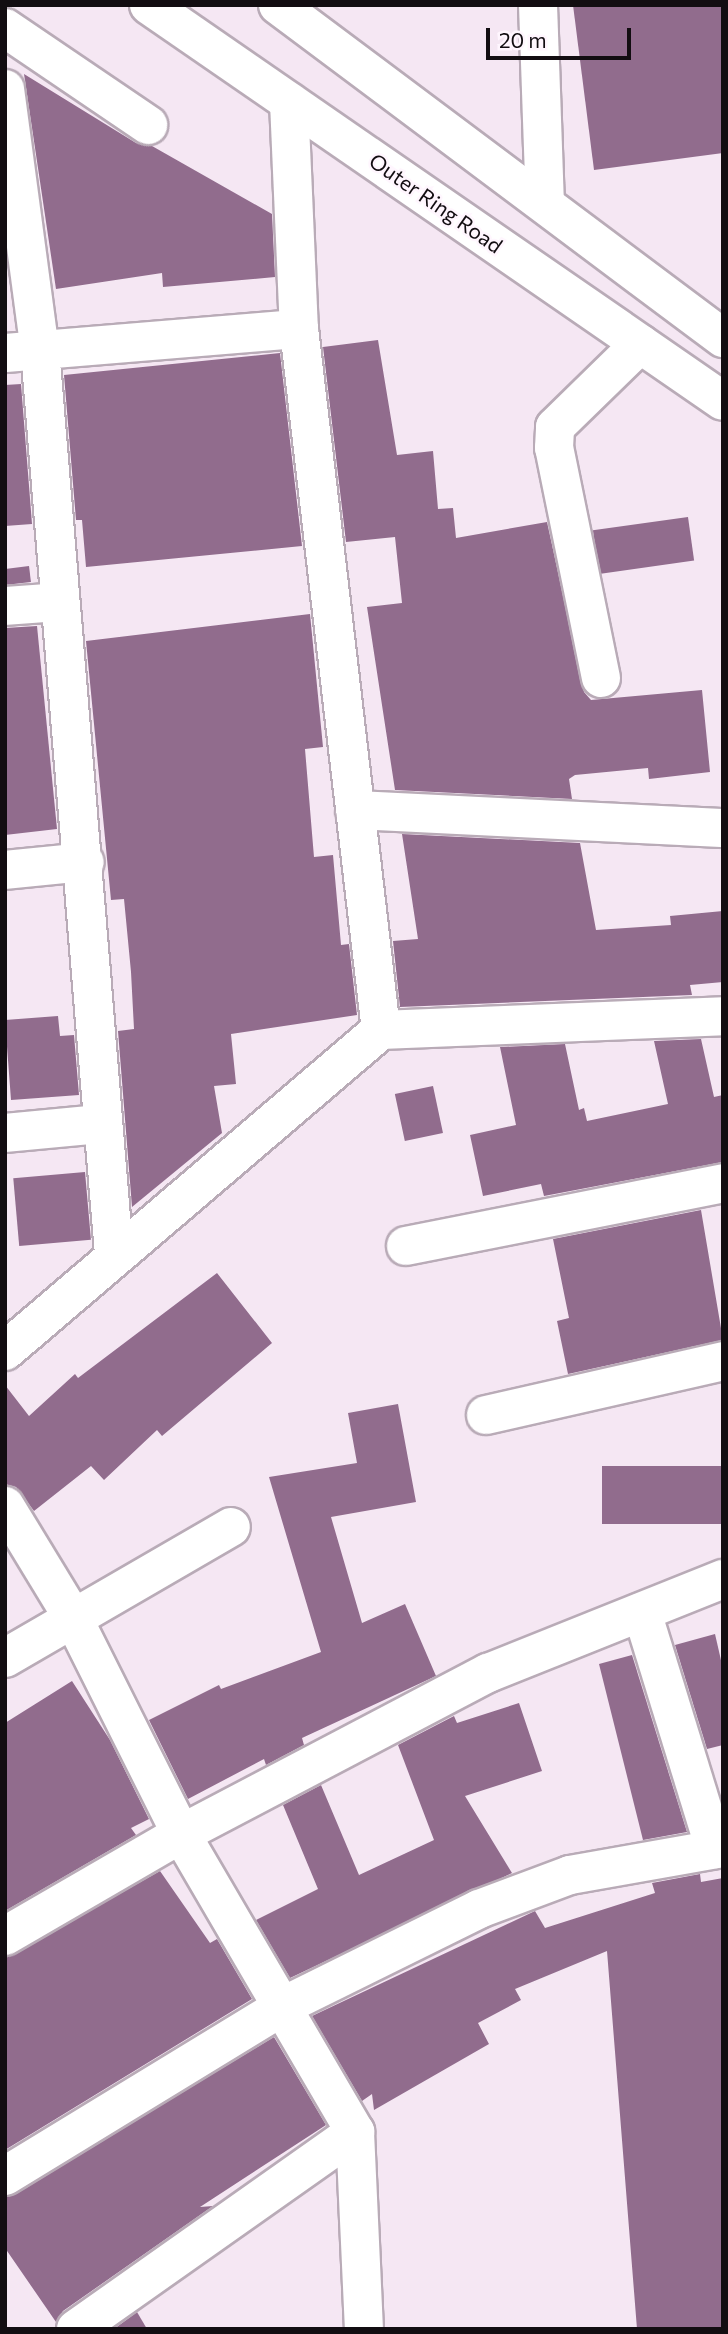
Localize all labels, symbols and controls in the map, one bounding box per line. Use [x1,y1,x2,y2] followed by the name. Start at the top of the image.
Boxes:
[490,14,635,58] scale bar
[499,27,547,52] text: 20 m
[365,148,507,258] street label: Outer Ring Road

